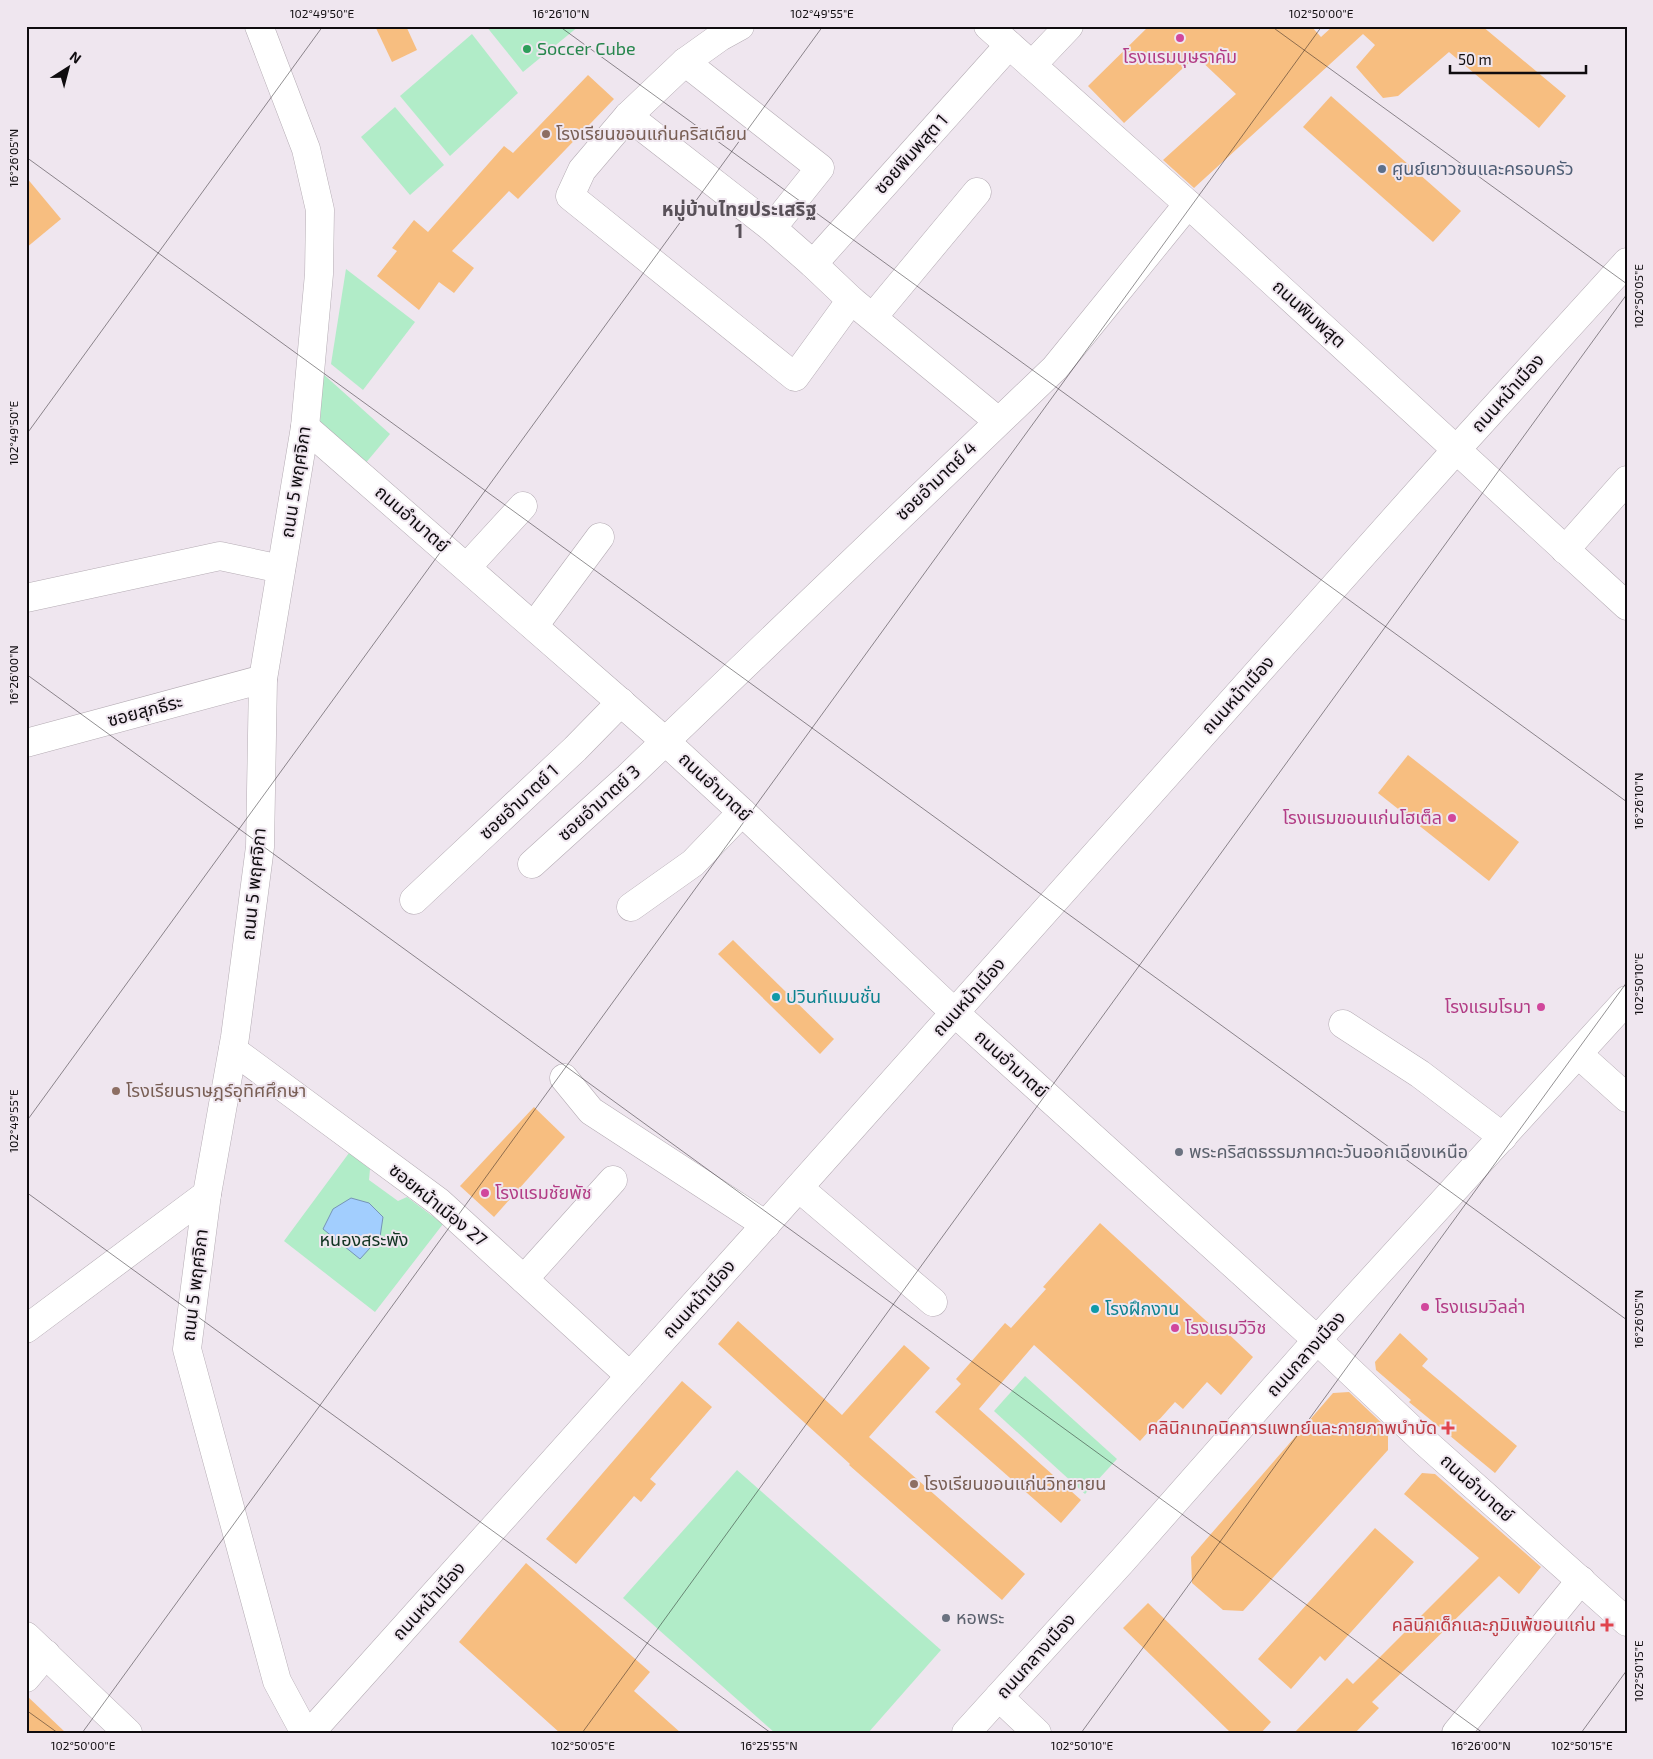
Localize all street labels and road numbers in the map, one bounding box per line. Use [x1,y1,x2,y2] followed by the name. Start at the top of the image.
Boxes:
[869,109,953,199] street label: ซอยพิมพสุต 1
[1268,275,1351,353] street label: ถนนพิมพสุต
[1466,348,1548,436] street label: ถนนหน้าเมือง
[275,424,315,539] street label: ถนน 5 พฤศจิกา
[890,436,980,524] street label: ซอยอำมาตย์ 4
[371,480,454,557] street label: ถนนอำมาตย์
[1196,650,1278,738] street label: ถนนหน้าเมือง
[105,689,185,732] street label: ซอยสุภธีระ
[675,747,757,825] street label: ถนนอำมาตย์
[474,759,563,844] street label: ซอยอำมาตย์ 1
[553,760,644,845] street label: ซอยอำมาตย์ 3
[236,827,270,941] street label: ถนน 5 พฤศจิกา
[927,952,1009,1040] street label: ถนนหน้าเมือง
[970,1025,1053,1102] street label: ถนนอำมาตย์
[385,1158,492,1250] street label: ซอยหน้าเมือง 27
[176,1227,212,1342] street label: ถนน 5 พฤศจิกา
[657,1254,739,1342] street label: ถนนหน้าเมือง
[1261,1306,1349,1401] street label: ถนนกลางเมือง
[1436,1449,1519,1526] street label: ถนนอำมาตย์
[387,1556,469,1644] street label: ถนนหน้าเมือง
[991,1608,1079,1703] street label: ถนนกลางเมือง

